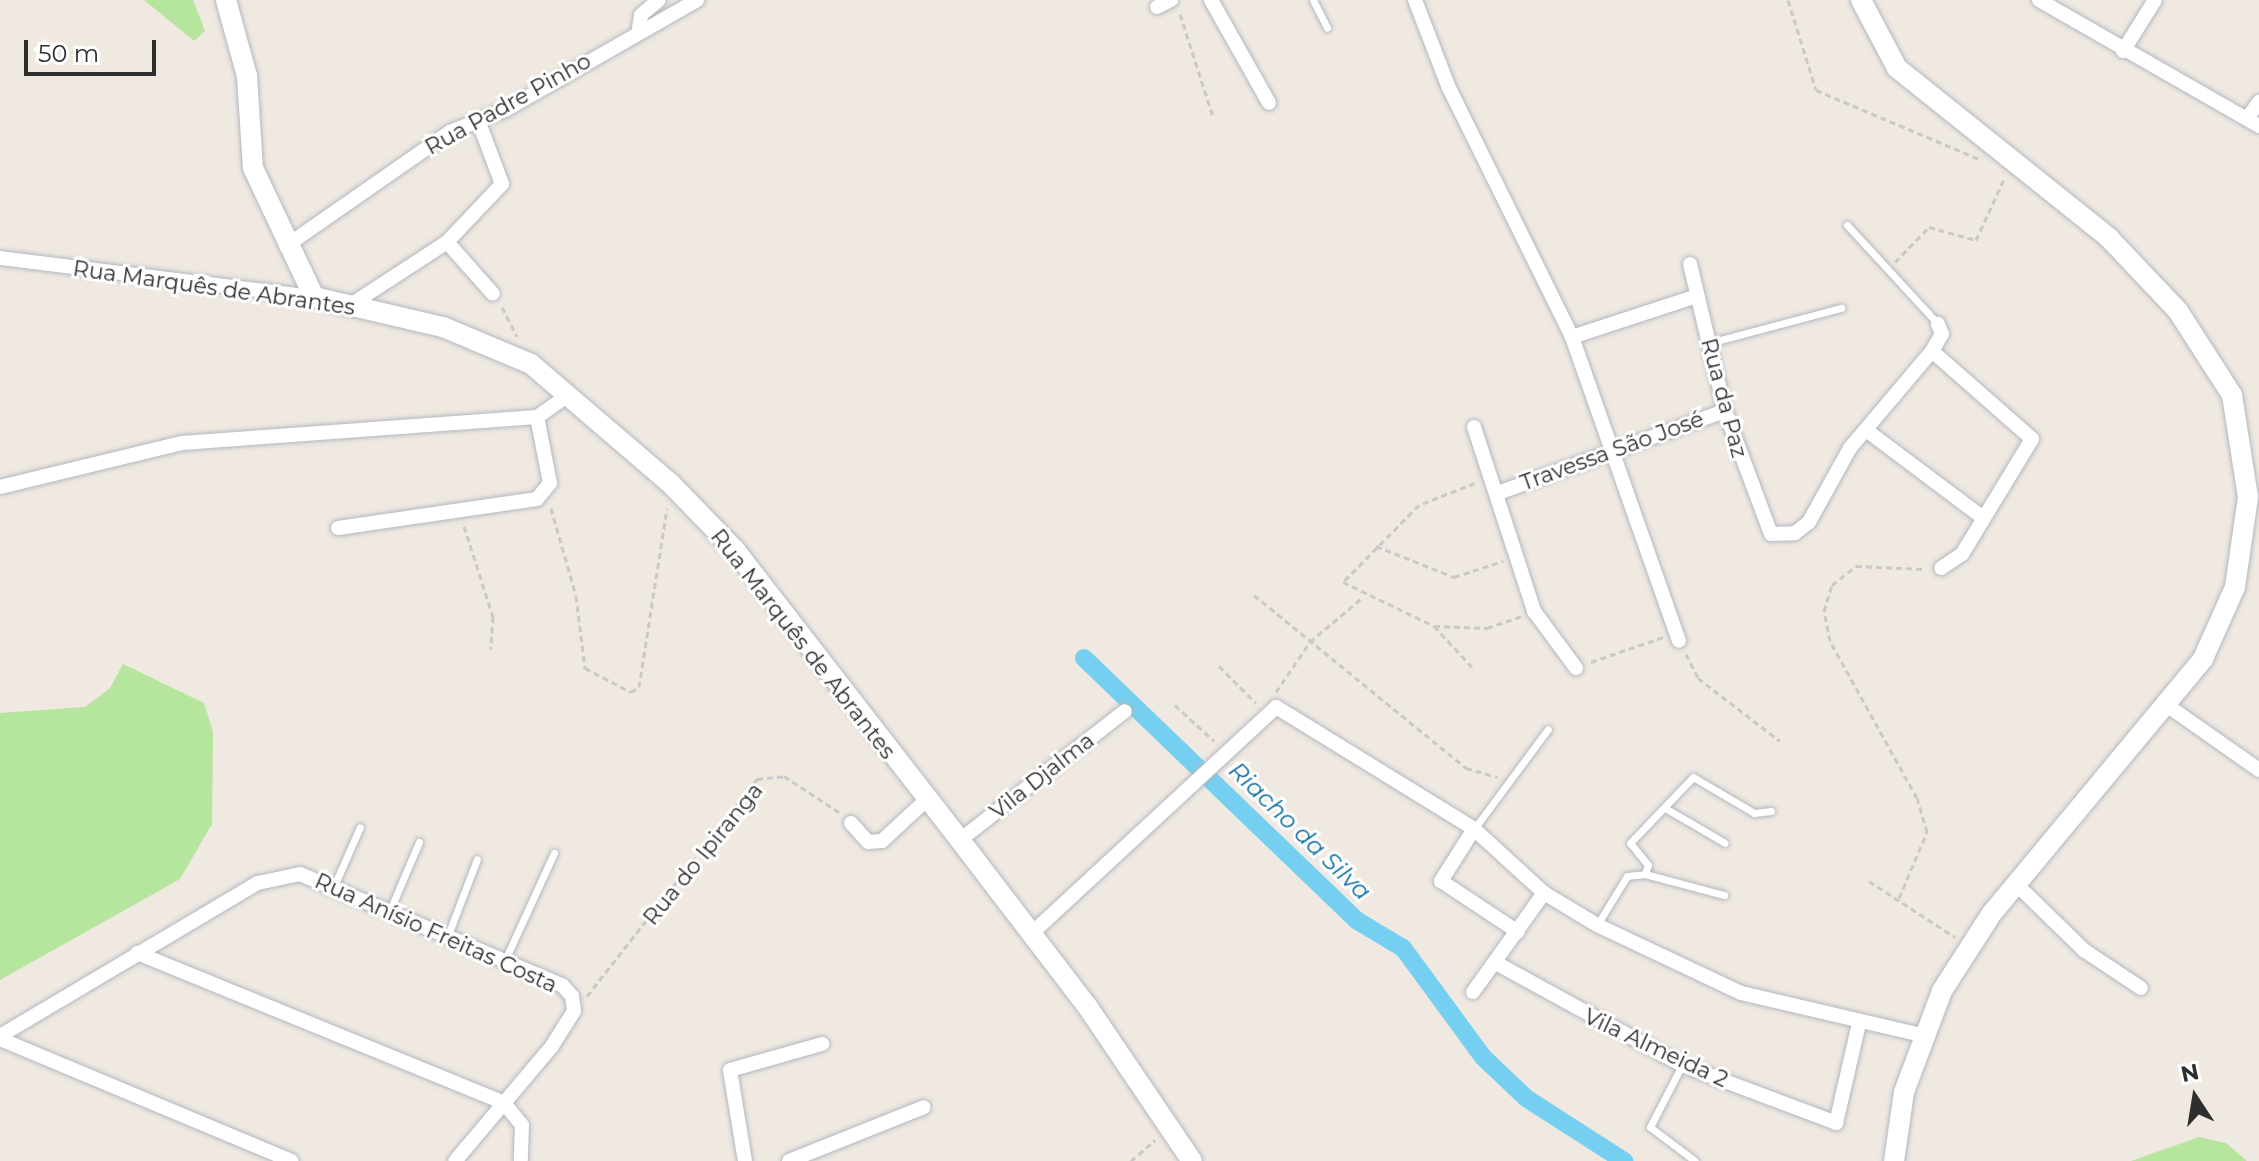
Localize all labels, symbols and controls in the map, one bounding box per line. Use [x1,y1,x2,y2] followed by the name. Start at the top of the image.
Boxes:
[28,24,160,74] scale bar
[38,39,99,68] text: 50 m
[420,47,596,161] street label: Rua Padre Pinho
[71,255,357,321] street label: Rua Marquês de Abrantes
[1695,335,1753,461] street label: Rua da Paz
[1517,406,1707,496] street label: Travessa São José
[705,524,901,764] street label: Rua Marquês de Abrantes
[985,727,1099,825] street label: Vila Djalma
[1223,756,1377,906] water label: Riacho da Silva
[638,778,768,930] street label: Rua do Ipiranga
[311,868,561,998] street label: Rua Anísio Freitas Costa
[1580,1003,1732,1093] street label: Vila Almeida 2
[2155,1057,2235,1137] north arrow
[2178,1058,2201,1088] text: N

